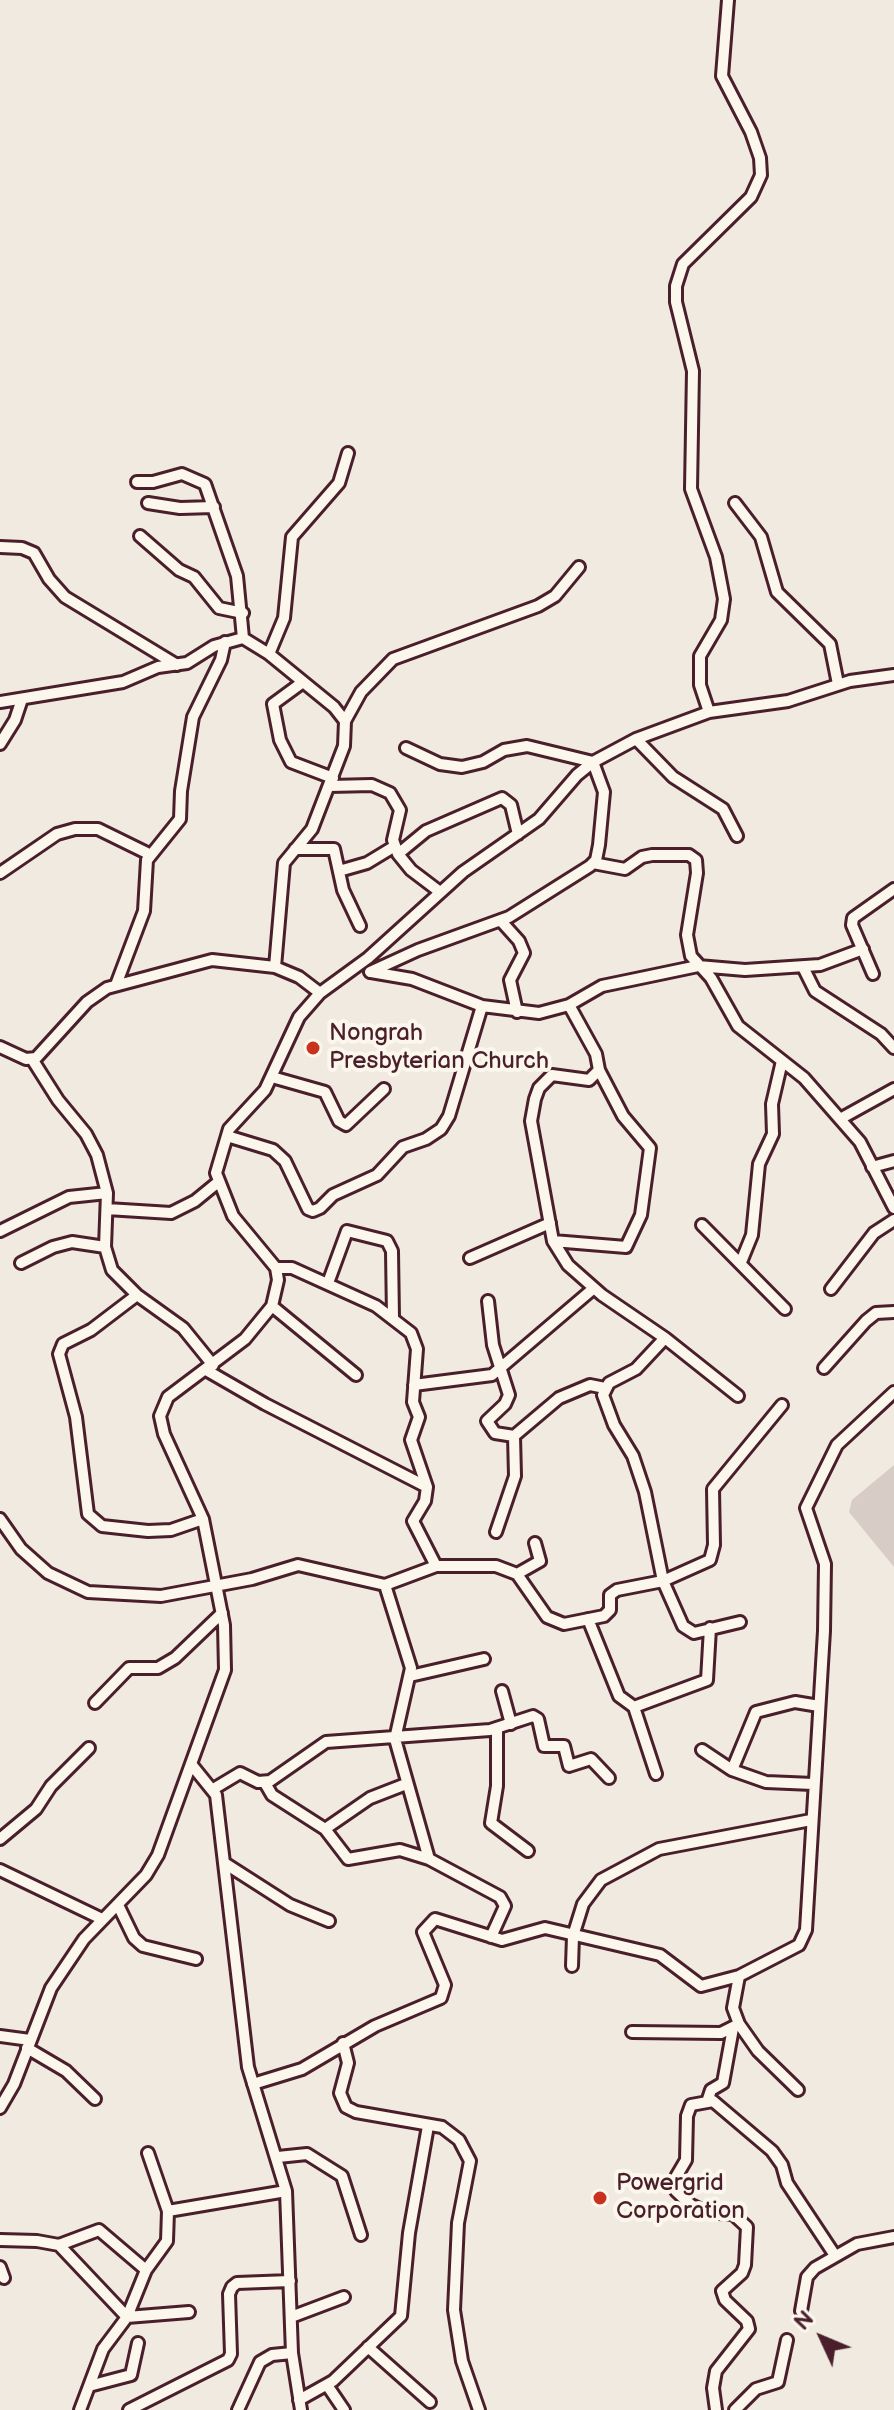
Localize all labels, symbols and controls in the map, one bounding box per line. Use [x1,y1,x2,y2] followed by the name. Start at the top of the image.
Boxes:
[329,1020,549,1076] place label: Nongrah Presbyterian Church
[304,1039,322,1057] marker: Nongrah Presbyterian Church
[616,2170,745,2226] place label: Powergrid Corporation
[591,2189,609,2207] marker: Powergrid Corporation
[782,2298,862,2378] north arrow
[789,2306,820,2336] text: N

